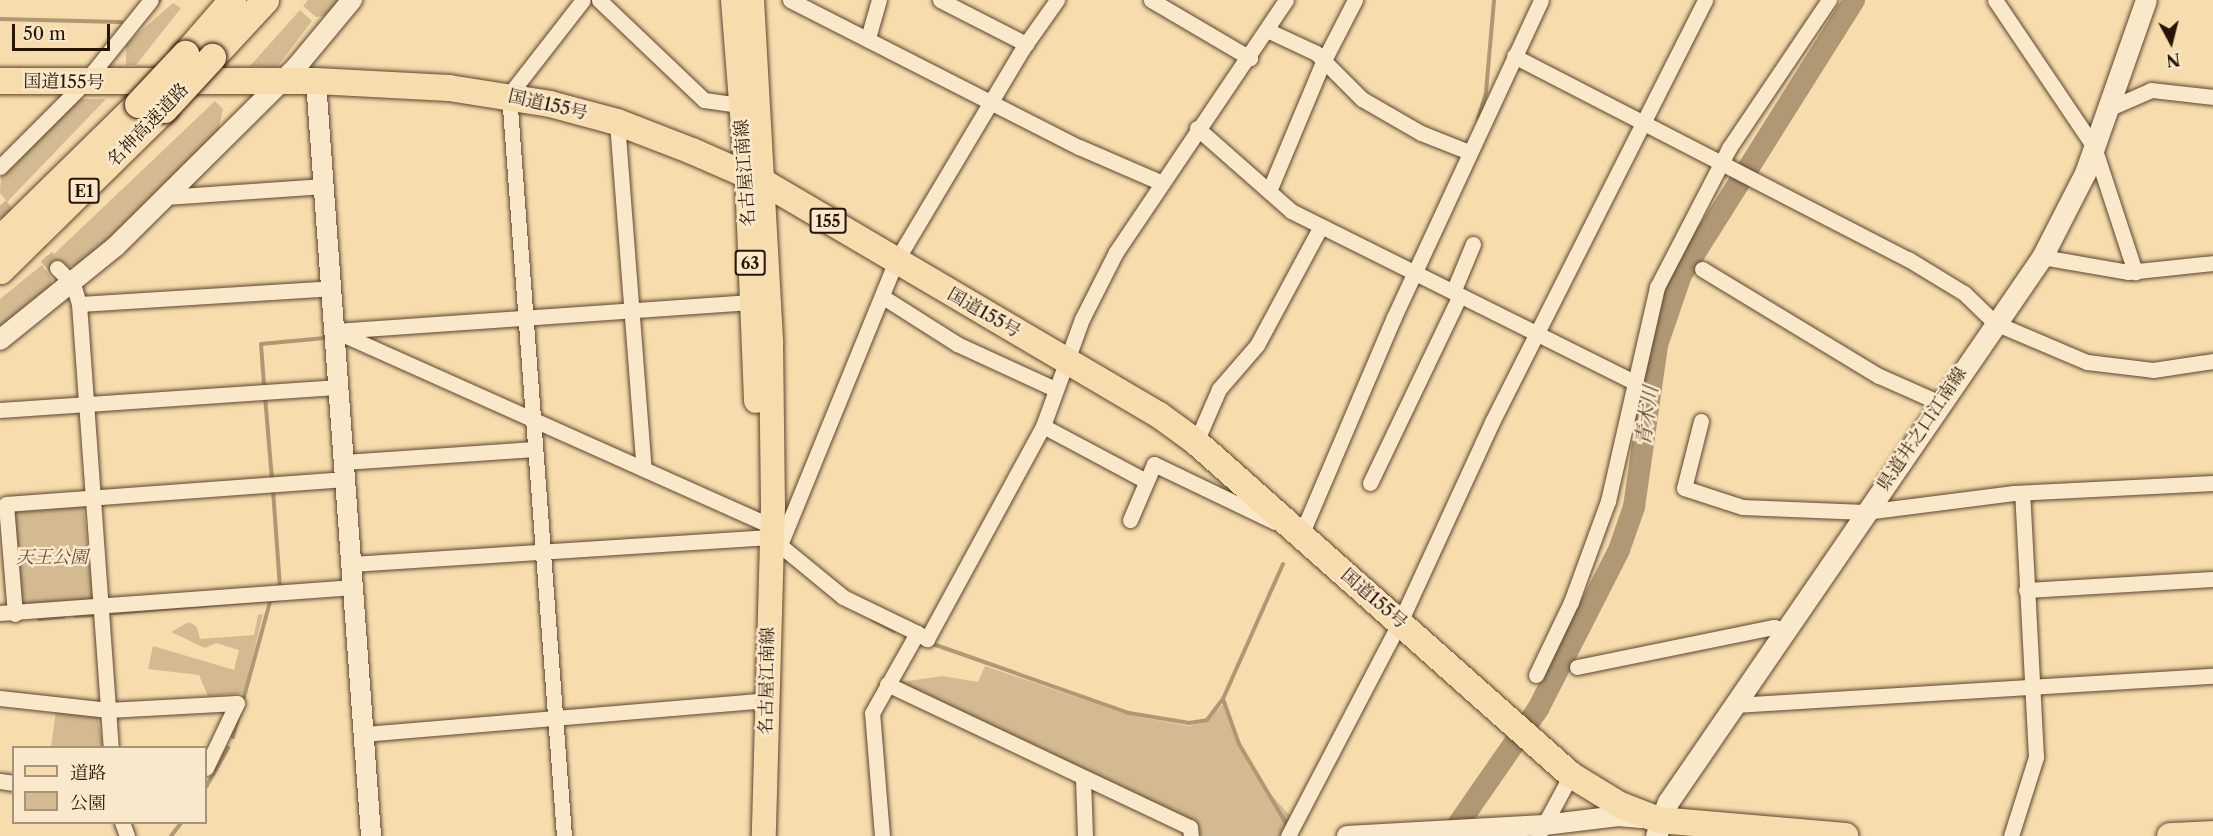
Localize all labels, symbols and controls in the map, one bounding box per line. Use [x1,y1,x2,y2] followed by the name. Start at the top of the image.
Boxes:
[15,12,112,50] scale bar
[2141,12,2201,72] north arrow
[23,23,66,45] text: 50 m
[2165,49,2181,71] text: N
[23,70,105,94] street label: 国道155号
[103,79,193,171] street label: 名神高速道路
[506,85,590,125] street label: 国道155号
[730,118,760,228] street label: 名古屋江南線
[68,178,100,204] road number: E1
[808,208,848,234] road number: 155
[734,250,766,276] road number: 63
[943,283,1025,343] street label: 国道155号
[1873,363,1971,495] street label: 県道井之口江南線
[1631,385,1663,447] water label: 青木川
[16,546,88,568] park label: 天王公園
[1336,564,1412,634] street label: 国道155号
[755,627,779,735] street label: 名古屋江南線
[12,746,207,824] legend
[70,762,106,784] text: 道路
[70,792,106,814] text: 公園

